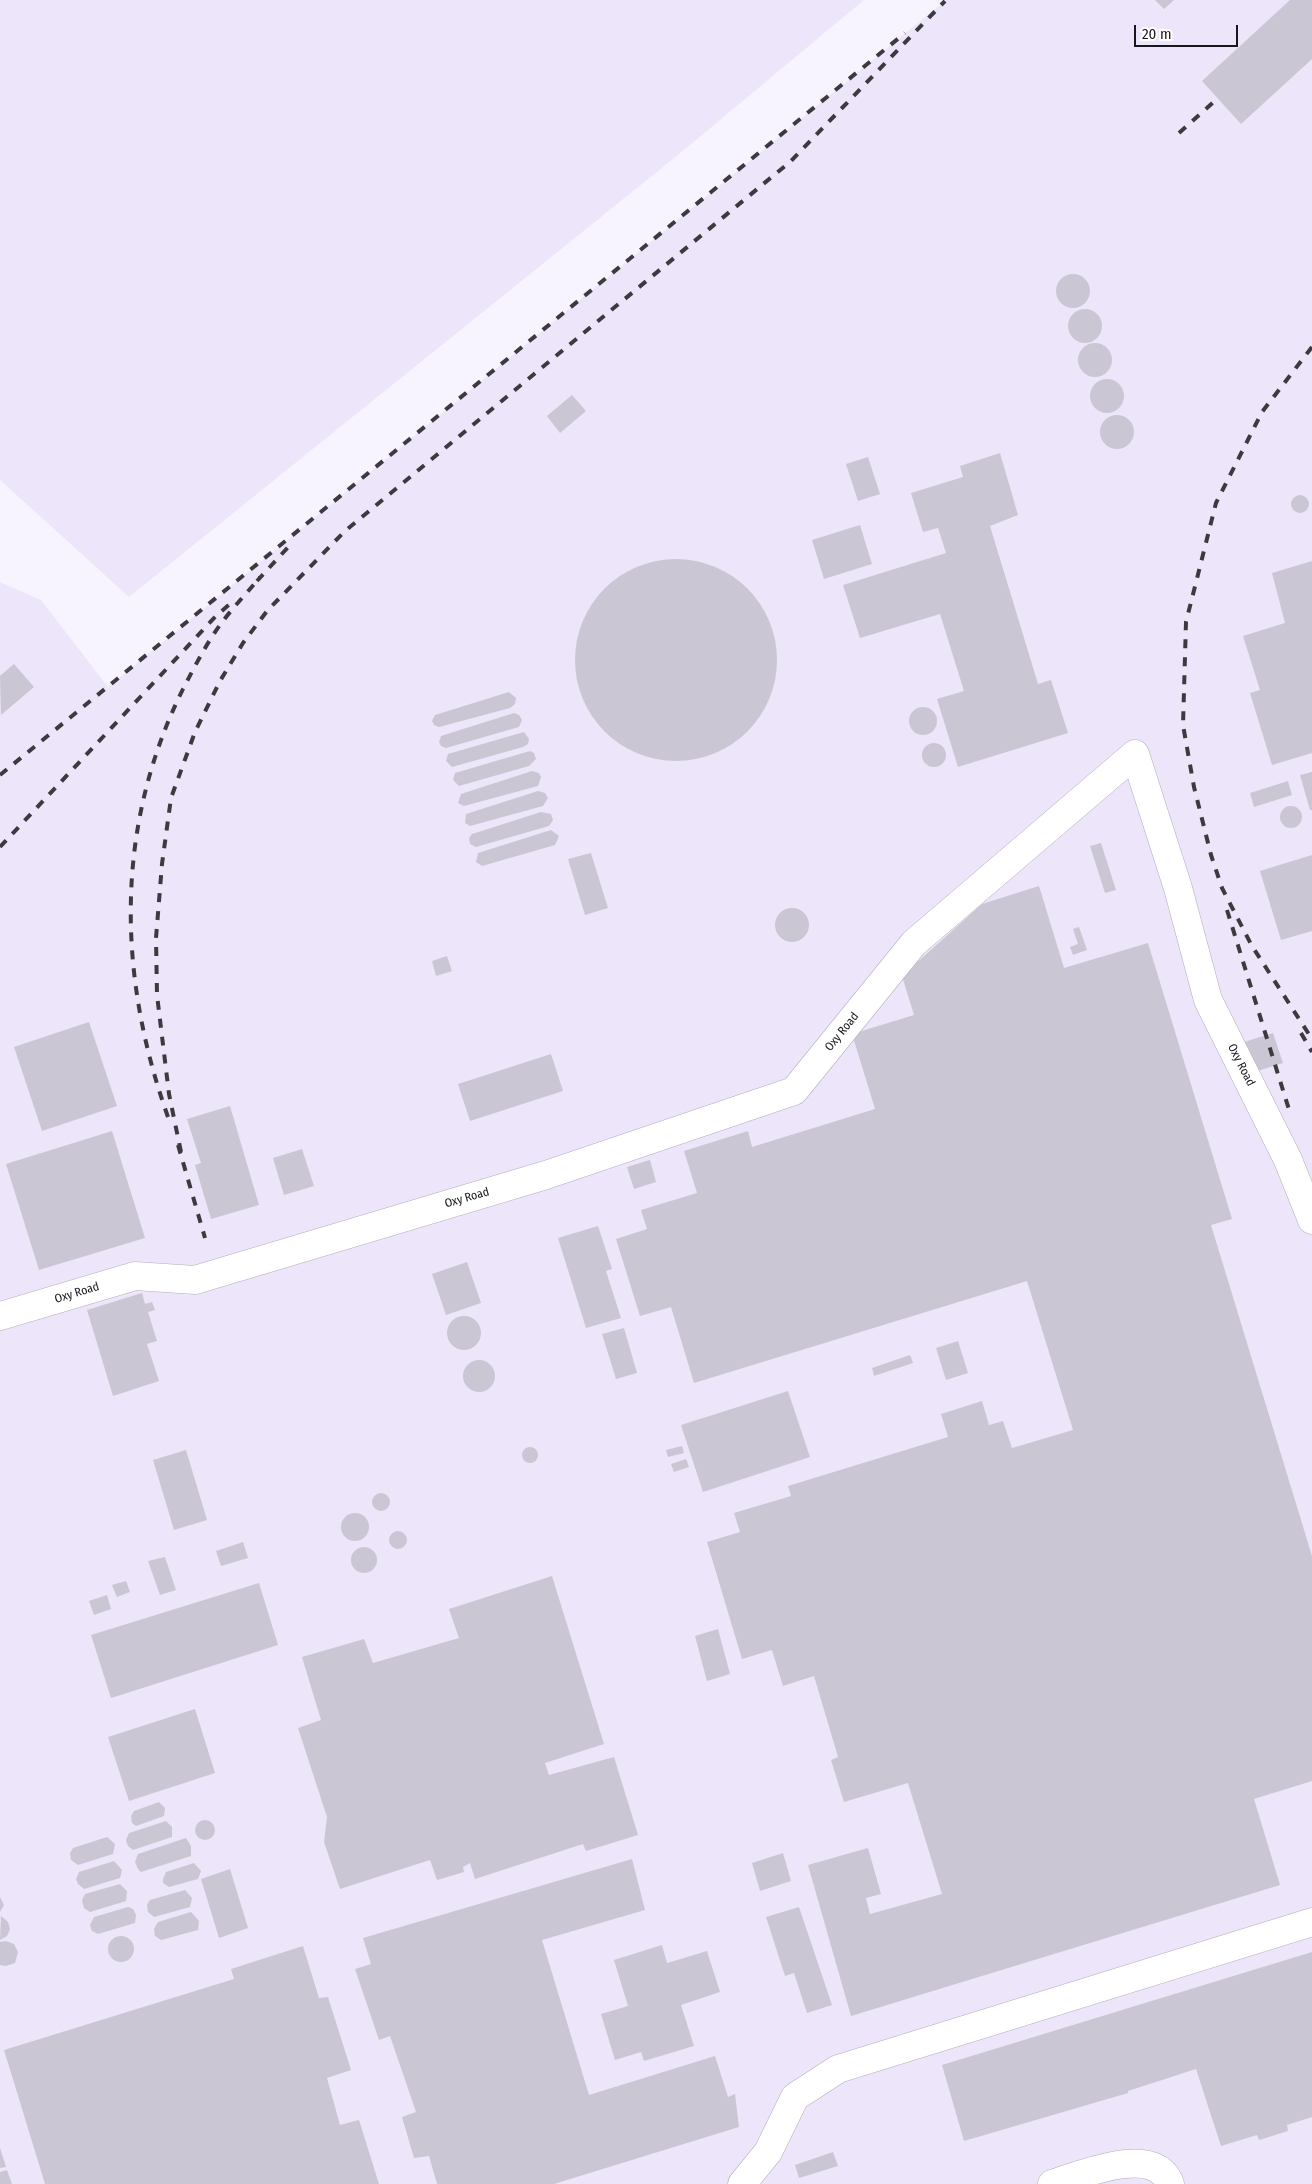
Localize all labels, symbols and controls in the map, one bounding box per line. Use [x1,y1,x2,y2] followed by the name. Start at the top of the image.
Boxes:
[1137,15,1241,47] scale bar
[1142,25,1172,43] text: 20 m
[822,1010,862,1054] street label: Oxy Road
[1224,1041,1258,1089] street label: Oxy Road
[443,1185,491,1211] street label: Oxy Road
[53,1279,101,1307] street label: Oxy Road

